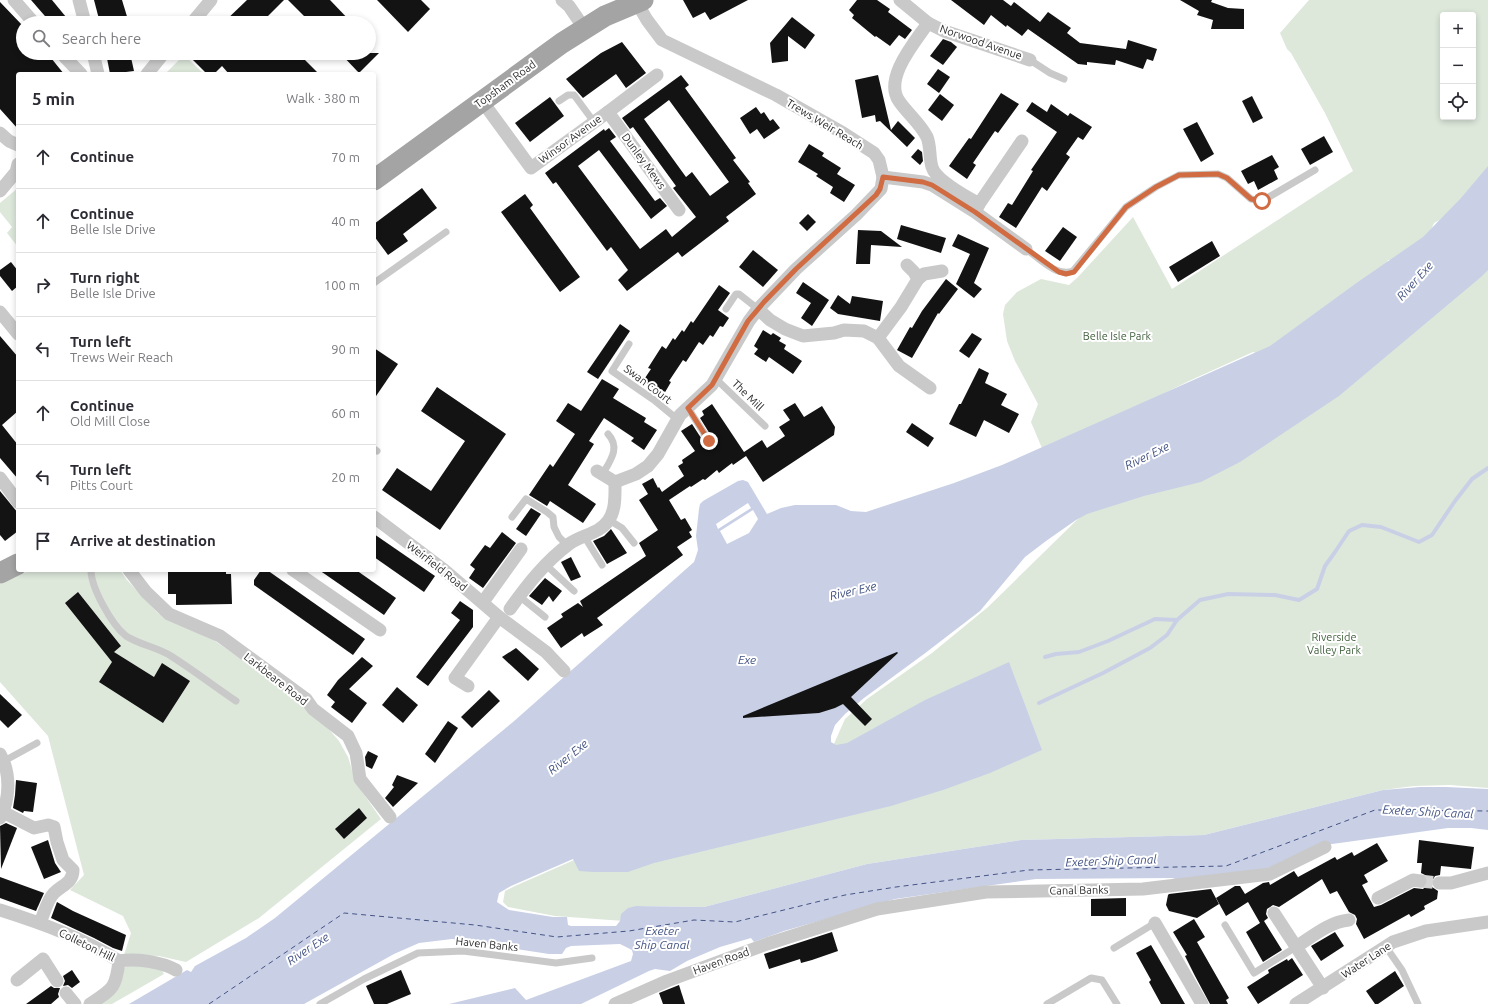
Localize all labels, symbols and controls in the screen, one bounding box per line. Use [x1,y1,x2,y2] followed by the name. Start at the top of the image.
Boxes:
[1440,12,1476,120] map controls
[1440,12,1476,48] button: +
[16,16,376,60] search box
[938,22,1024,62] street label: Norwood Avenue
[30,27,52,49] icon: search
[62,30,141,47] text: Search here
[1440,48,1476,84] button: −
[472,58,538,110] street label: Topsham Road
[1440,84,1476,120] button: locate
[32,89,75,108] text: 5 min
[286,91,360,105] text: Walk · 380 m
[785,96,865,152] street label: Trews Weir Reach
[536,112,604,166] street label: Winsor Avenue
[620,131,668,191] street label: Dunley Mews
[32,146,54,168] icon: ahead
[70,148,134,165] text: Continue
[331,150,360,164] text: 70 m
[1253,192,1271,210] route start
[70,205,134,222] text: Continue
[32,210,54,232] icon: ahead
[331,214,360,228] text: 40 m
[70,222,156,236] text: Belle Isle Drive
[1394,259,1435,303] water label: River Exe
[70,269,140,286] text: Turn right
[32,274,54,296] icon: right
[324,278,360,292] text: 100 m
[70,286,156,300] text: Belle Isle Drive
[1083,330,1152,342] park label: Belle Isle Park
[70,333,131,350] text: Turn left
[32,338,54,360] icon: left
[331,342,360,356] text: 90 m
[70,350,173,364] text: Trews Weir Reach
[622,362,675,406] street label: Swan Court
[730,377,766,413] street label: The Mill
[70,397,134,414] text: Continue
[32,402,54,424] icon: ahead
[331,406,360,420] text: 60 m
[70,414,150,428] text: Old Mill Close
[700,432,718,450] route end
[1123,439,1171,472] water label: River Exe
[70,461,131,478] text: Turn left
[32,466,54,488] icon: left
[331,470,360,484] text: 20 m
[70,478,133,492] text: Pitts Court
[32,530,54,552] icon: arrive
[70,532,216,549] text: Arrive at destination
[405,539,469,593] street label: Weirfield Road
[828,579,878,602] water label: River Exe
[1307,631,1361,656] park label: Riverside Valley Park
[242,650,310,708] street label: Larkbeare Road
[738,653,756,666] water label: Exe
[545,737,590,777] water label: River Exe
[1382,803,1475,820] water label: Exeter Ship Canal
[1065,852,1158,869] water label: Exeter Ship Canal
[1049,883,1109,897] street label: Canal Banks
[633,924,690,951] water label: Exeter Ship Canal
[57,926,117,964] street label: Colleton Hill
[284,930,331,967] water label: River Exe
[455,935,519,953] street label: Haven Banks
[1339,940,1393,980] street label: Water Lane
[691,945,751,977] street label: Haven Road

